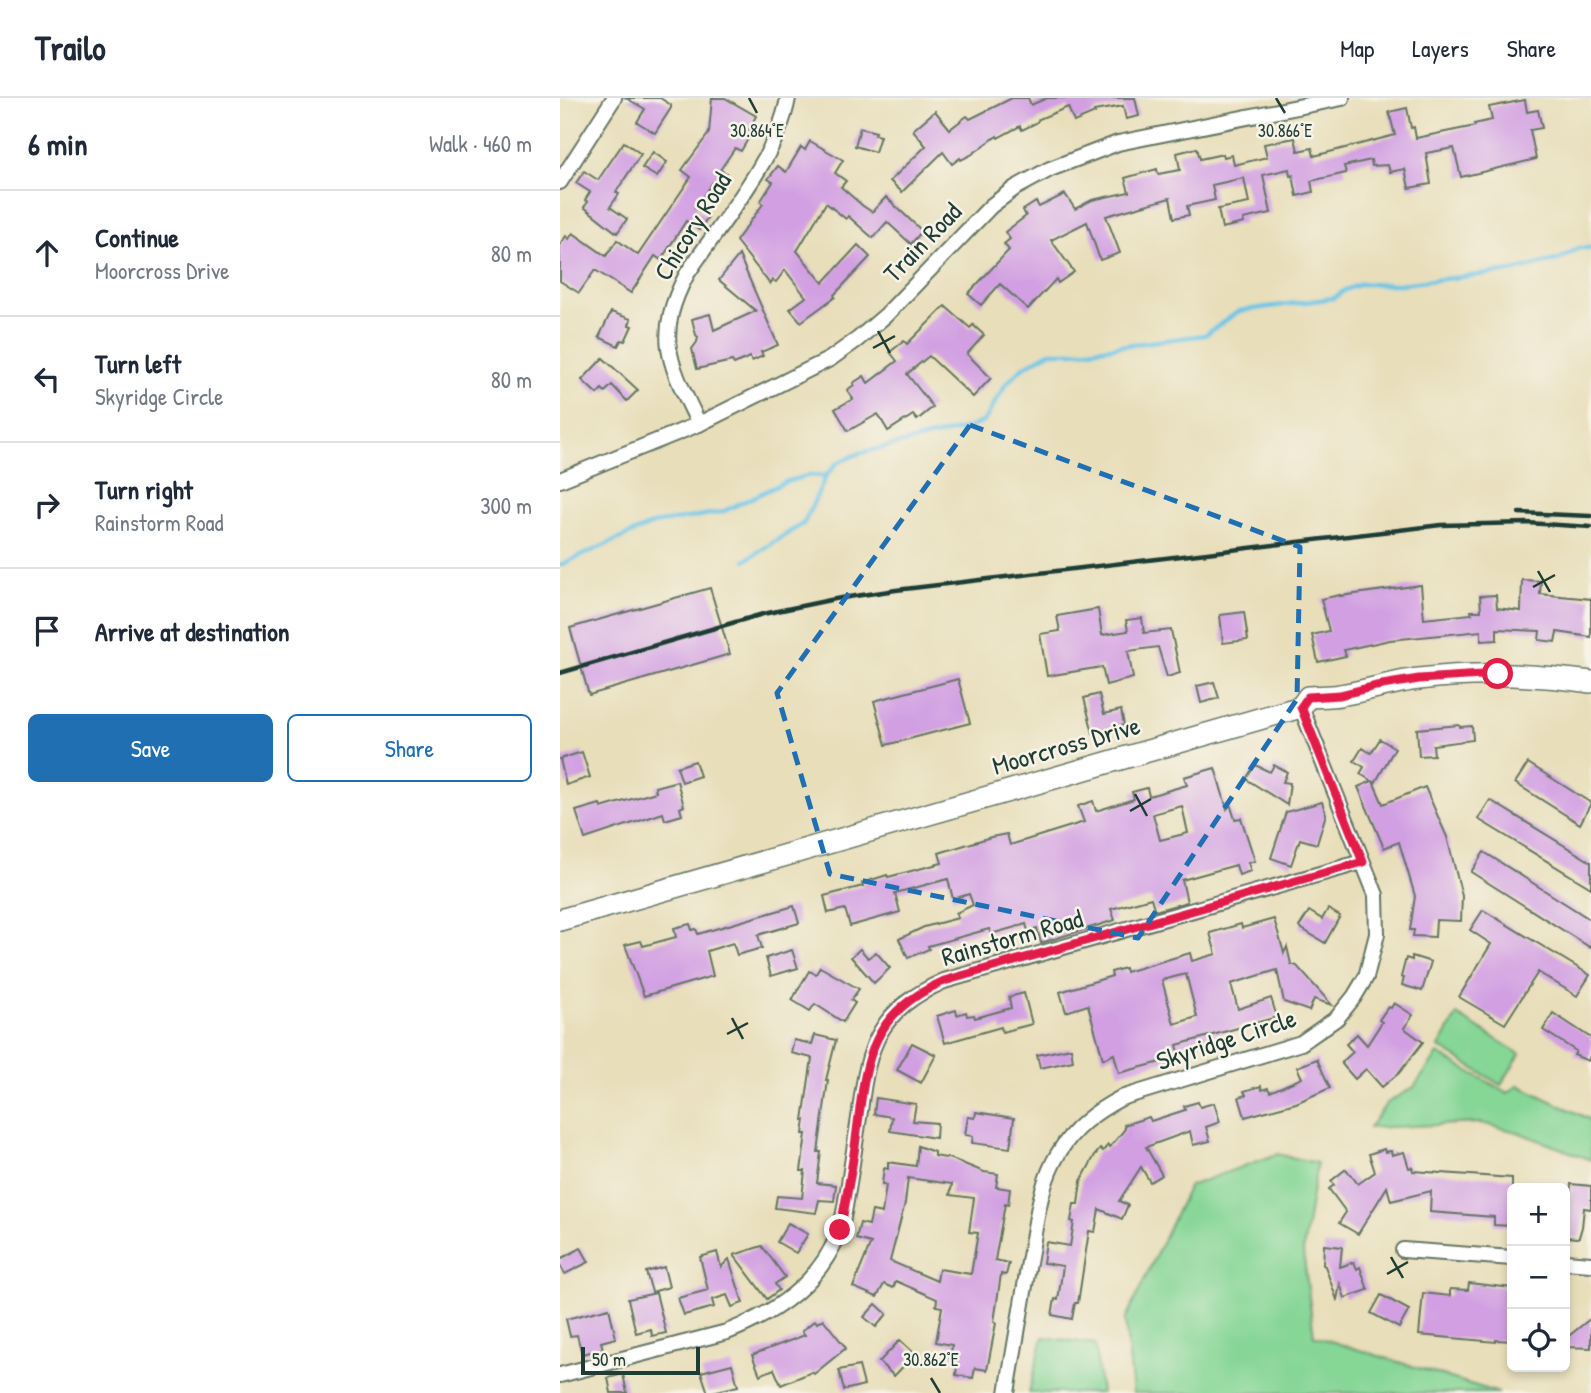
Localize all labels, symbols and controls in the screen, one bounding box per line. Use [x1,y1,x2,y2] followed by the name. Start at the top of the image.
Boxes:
[35,26,106,70] text: Trailo
[1340,32,1374,64] text: Map
[1412,32,1469,64] text: Layers
[1507,32,1556,64] text: Share
[730,118,784,143] text: 30.864°E
[1258,118,1312,143] text: 30.866°E
[28,124,88,164] text: 6 min
[429,128,532,159] text: Walk · 460 m
[645,165,739,287] street label: Chicory Road
[875,194,969,290] street label: Train Road
[95,220,179,255] text: Continue
[28,234,66,272] icon: ahead
[491,238,532,269] text: 80 m
[95,255,229,286] text: Moorcross Drive
[95,346,181,381] text: Turn left
[28,360,66,398] icon: left
[491,364,532,395] text: 80 m
[95,381,223,412] text: Skyridge Circle
[95,472,193,507] text: Turn right
[28,486,66,524] icon: right
[480,490,532,521] text: 300 m
[95,507,224,538] text: Rainstorm Road
[28,612,66,650] icon: arrive
[95,614,290,649] text: Arrive at destination
[1482,658,1513,689] route start
[988,707,1144,783] street label: Moorcross Drive
[28,714,273,782] button: Save
[287,714,532,782] button: Share
[937,900,1087,974] street label: Rainstorm Road
[1152,1000,1300,1078] street label: Skyridge Circle
[1507,1183,1570,1372] map controls
[1507,1183,1570,1246] button: +
[824,1214,855,1245] route end
[1507,1246,1570,1309] button: −
[1507,1309,1570,1372] button: locate
[581,1344,700,1376] scale bar
[592,1346,626,1372] text: 50 m
[903,1347,959,1372] text: 30.862°E

